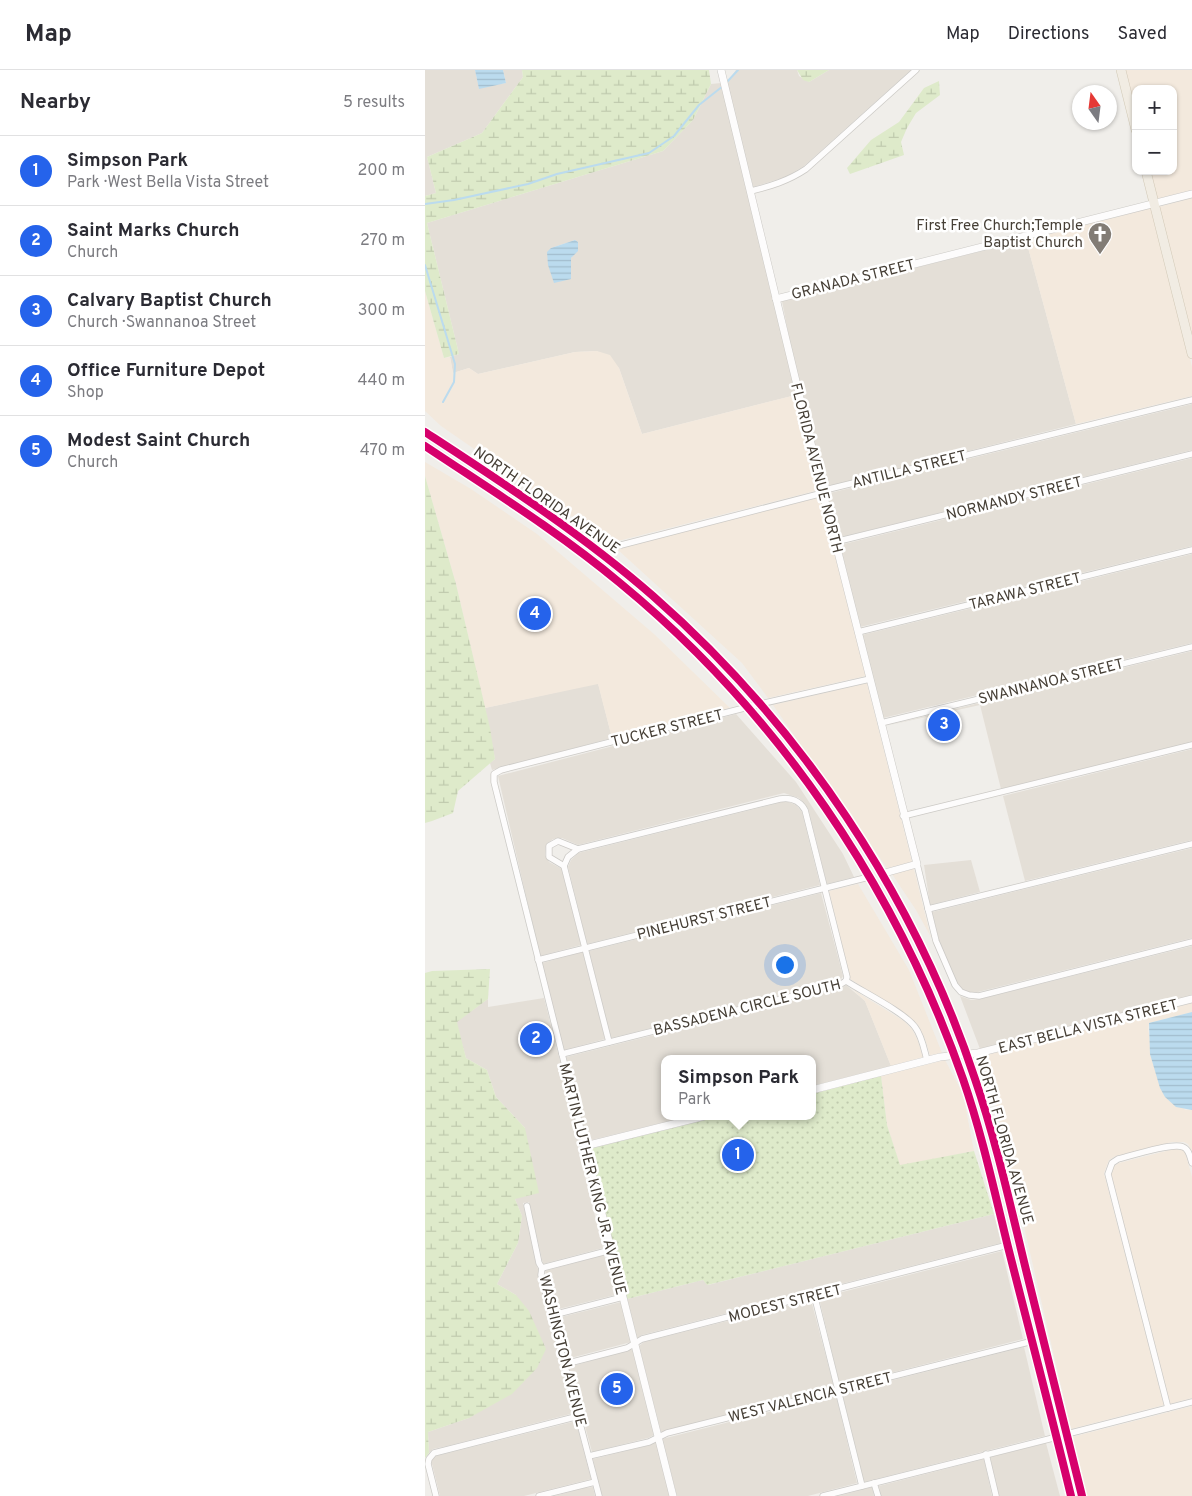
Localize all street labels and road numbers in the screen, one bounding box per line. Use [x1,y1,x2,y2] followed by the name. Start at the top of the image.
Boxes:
[790,256,917,305] street label: GRANADA STREET
[785,381,846,556] street label: FLORIDA AVENUE NORTH
[469,443,623,559] street label: NORTH FLORIDA AVENUE
[850,447,969,494] street label: ANTILLA STREET
[944,473,1084,526] street label: NORMANDY STREET
[967,569,1083,616] street label: TARAWA STREET
[977,655,1126,710] street label: SWANNANOA STREET
[609,706,725,753] street label: TUCKER STREET
[635,894,774,945] street label: PINEHURST STREET
[652,976,843,1041] street label: BASSADENA CIRCLE SOUTH
[997,996,1180,1059] street label: EAST BELLA VISTA STREET
[970,1054,1037,1227] street label: NORTH FLORIDA AVENUE
[553,1061,630,1297] street label: MARTIN LUTHER KING JR. AVENUE
[533,1273,590,1429] street label: WASHINGTON AVENUE
[727,1281,844,1328] street label: MODEST STREET
[727,1369,894,1428] street label: WEST VALENCIA STREET

